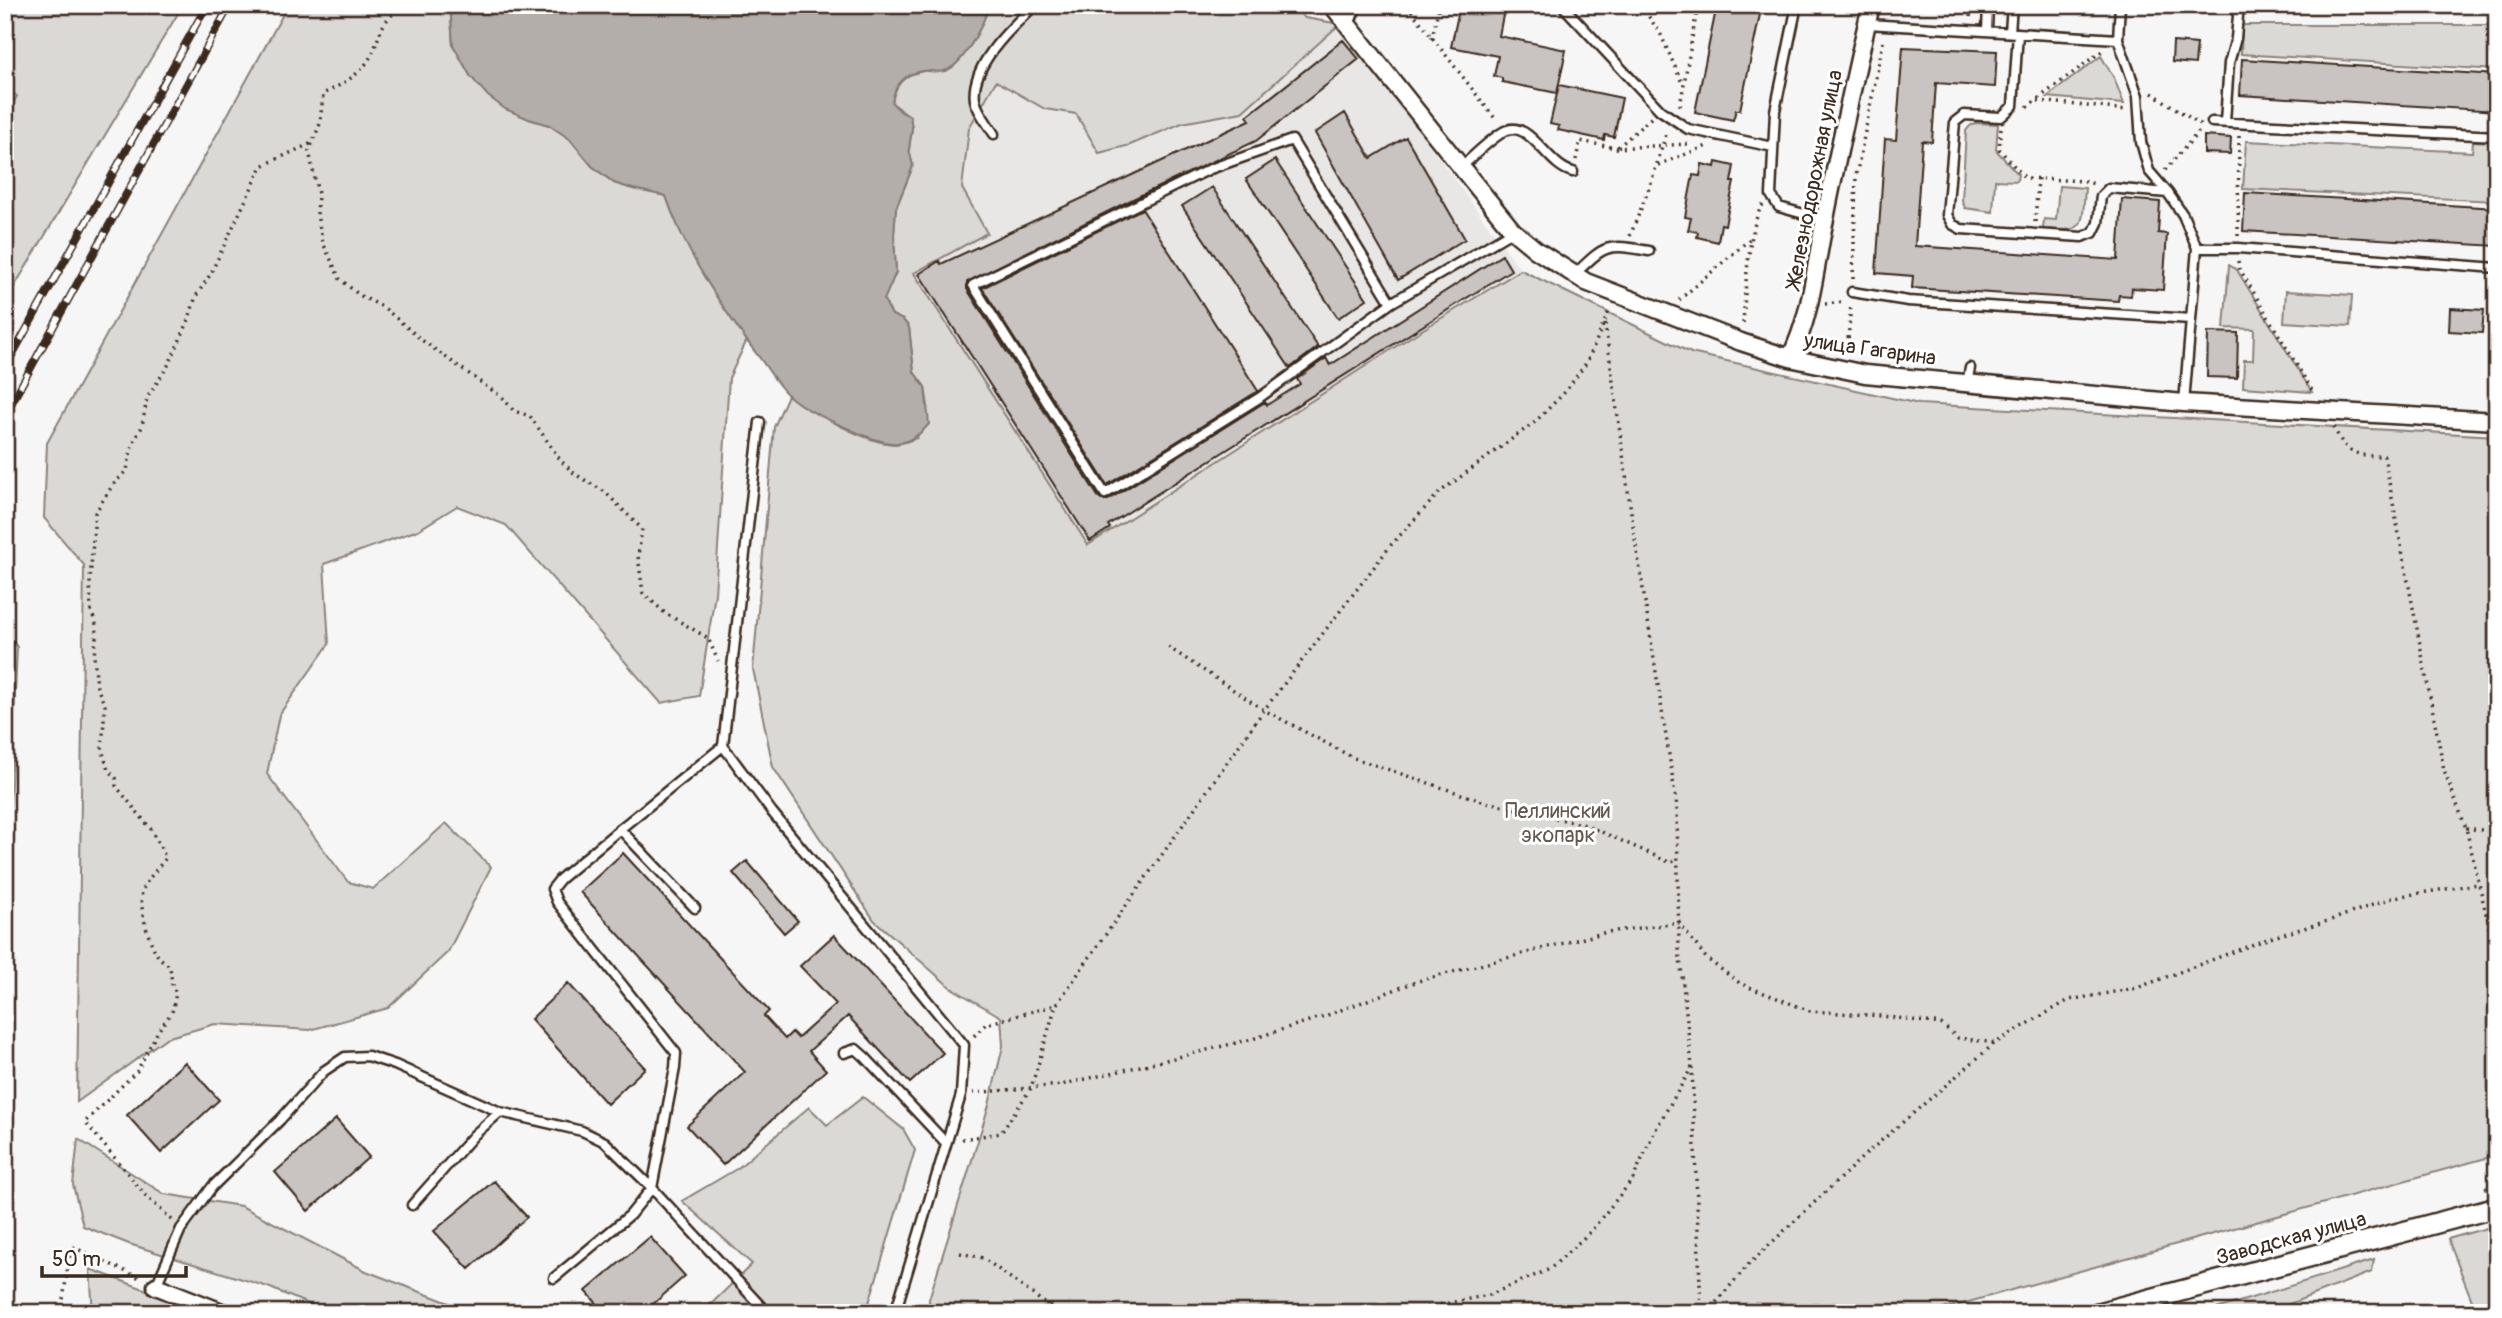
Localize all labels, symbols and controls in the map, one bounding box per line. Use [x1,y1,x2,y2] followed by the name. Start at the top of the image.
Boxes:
[1780,68,1849,293] street label: Железнодорожная улица
[1801,327,1938,372] street label: улица Гагарина
[1505,798,1611,849] park label: Пеллинский экопарк
[2213,1205,2369,1272] street label: Заводская улица
[42,1234,186,1278] scale bar
[52,1246,101,1273] text: 50 m

